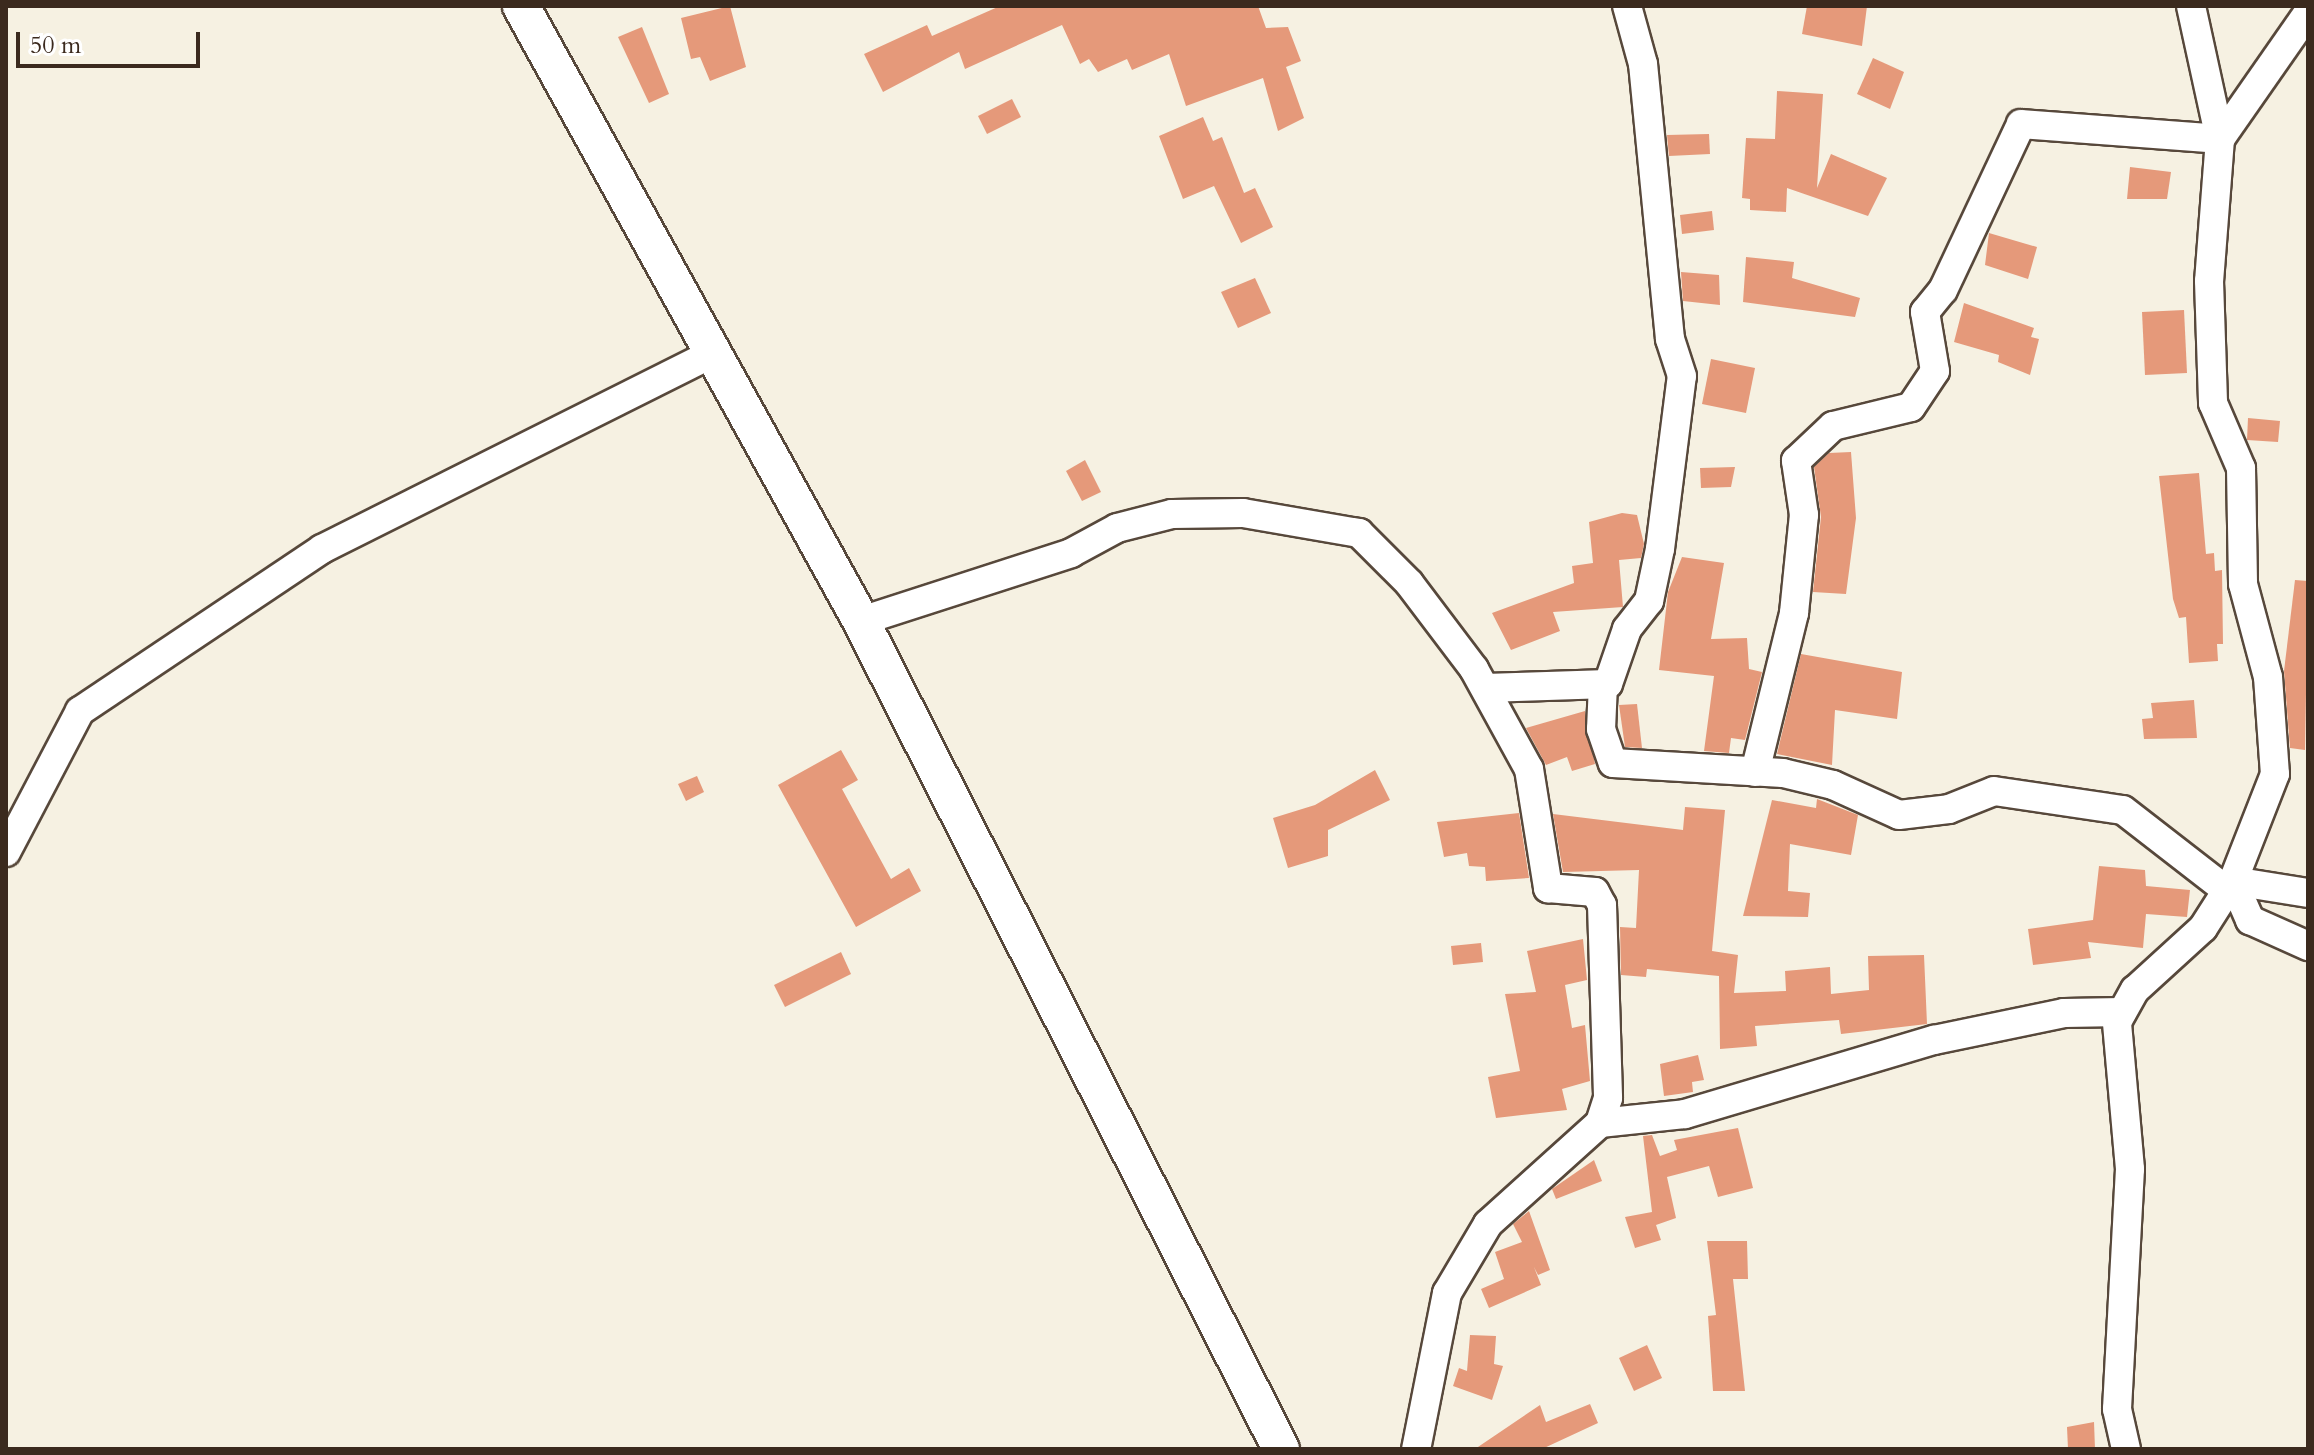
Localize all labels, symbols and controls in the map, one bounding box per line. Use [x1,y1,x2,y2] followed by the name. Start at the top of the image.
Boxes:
[20,16,204,66] scale bar
[30,29,81,62] text: 50 m

